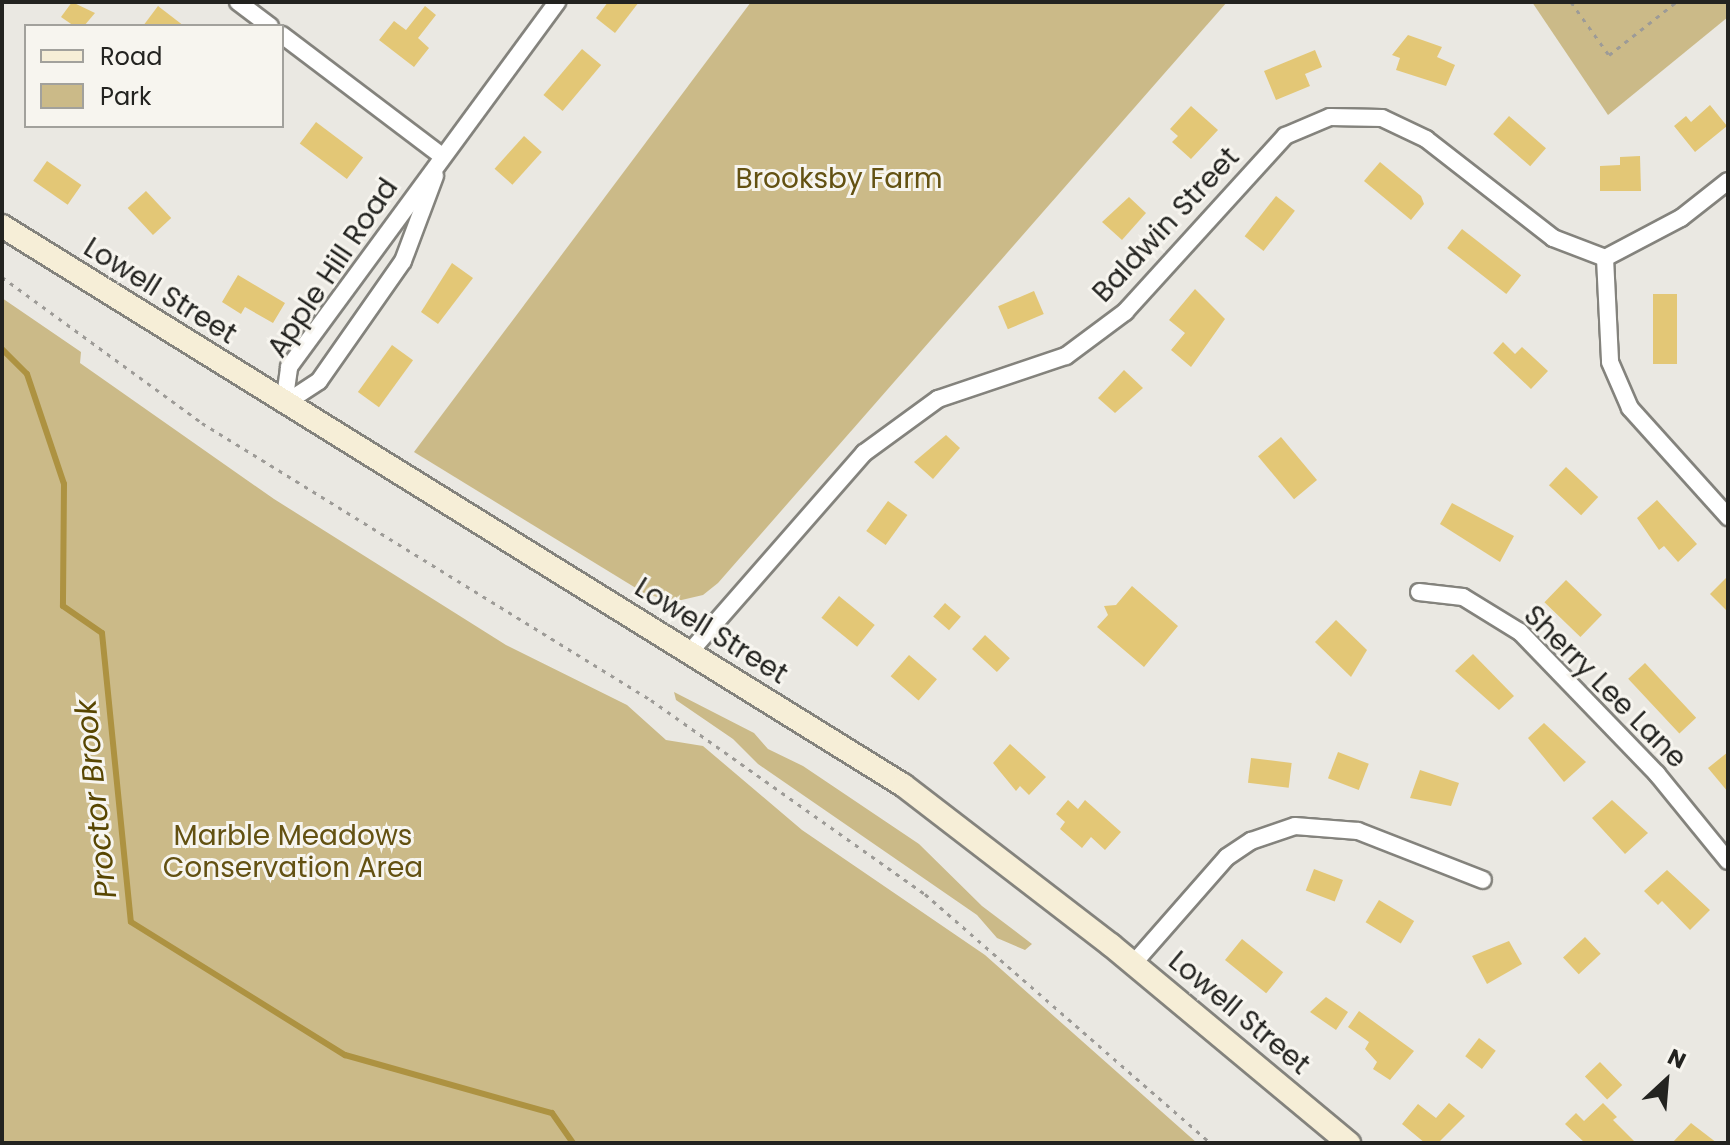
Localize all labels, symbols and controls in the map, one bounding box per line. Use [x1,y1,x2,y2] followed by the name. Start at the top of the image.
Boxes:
[24,24,284,128] legend
[100,40,162,73] text: Road
[100,80,151,113] text: Park
[1086,141,1246,309] street label: Baldwin Street
[736,162,942,196] park label: Brooksby Farm
[261,172,405,364] street label: Apple Hill Road
[77,231,243,351] street label: Lowell Street
[628,571,794,691] street label: Lowell Street
[1517,599,1693,775] street label: Sherry Lee Lane
[68,698,124,900] water label: Proctor Brook
[163,819,423,885] park label: Marble Meadows Conservation Area
[1162,944,1316,1082] street label: Lowell Street
[1626,1041,1706,1121] north arrow
[1663,1041,1691,1077] text: N

